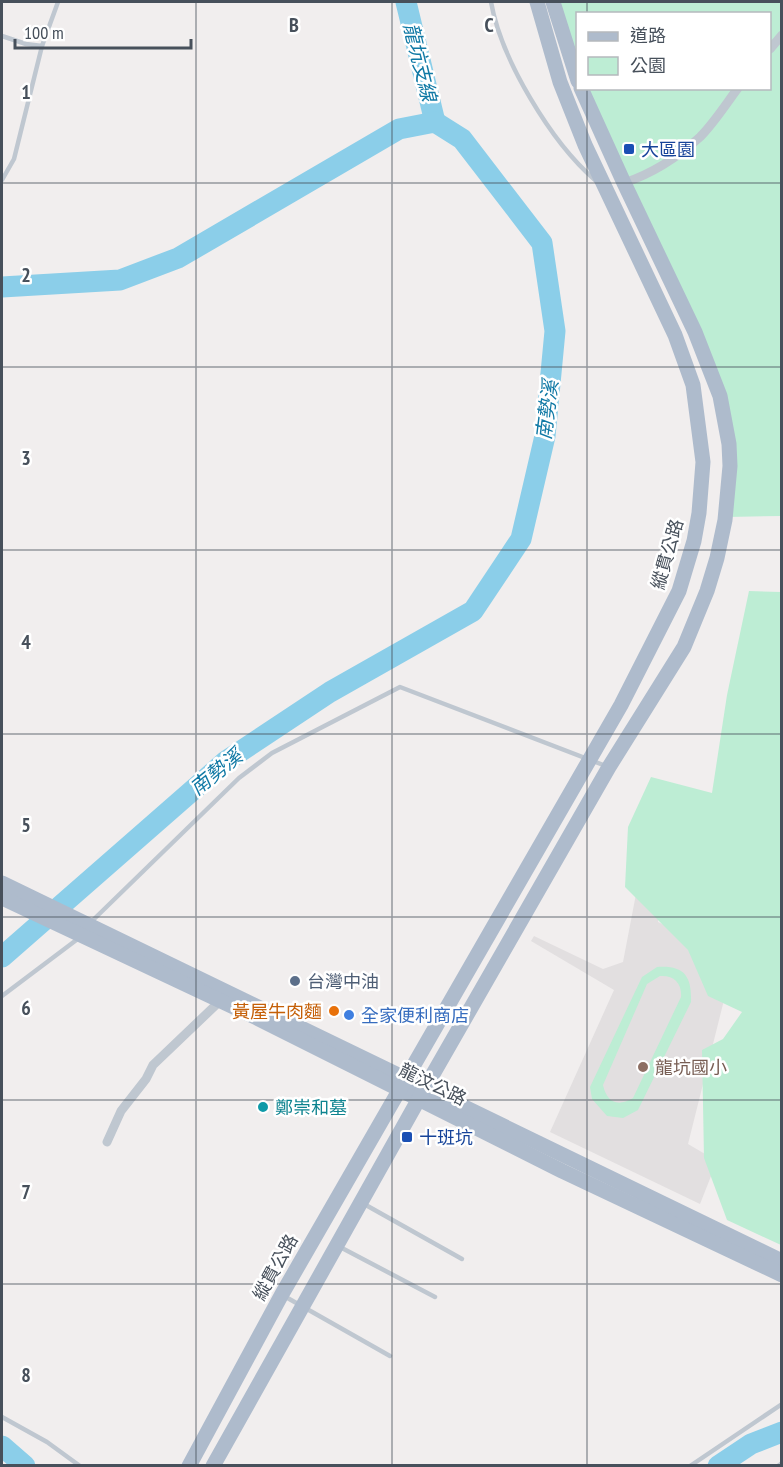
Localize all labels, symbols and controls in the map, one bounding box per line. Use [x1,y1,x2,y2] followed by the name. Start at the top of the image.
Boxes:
[15,12,190,50] scale bar
[289,12,299,38] text: B
[484,12,494,38] text: C
[576,12,771,90] legend
[398,20,443,106] water label: 龍坑支線
[24,21,64,44] text: 100 m
[630,24,666,47] text: 道路
[630,54,666,77] text: 公園
[21,79,31,105] text: 1
[641,138,695,161] place label: 大區園
[622,142,636,156] marker: 大區園
[21,262,31,288] text: 2
[530,376,564,441] water label: 南勢溪
[21,445,31,471] text: 3
[646,516,688,592] street label: 縱貫公路
[21,629,31,655] text: 4
[185,741,250,801] water label: 南勢溪
[21,812,31,838] text: 5
[307,970,379,993] place label: 台灣中油
[288,974,302,988] marker: 台灣中油
[21,995,31,1021] text: 6
[232,1000,322,1023] place label: 黃屋牛肉麵
[327,1004,341,1018] marker: 黃屋牛肉麵
[361,1004,469,1027] place label: 全家便利商店
[342,1008,356,1022] marker: 全家便利商店
[655,1056,727,1079] place label: 龍坑國小
[396,1058,470,1110] street label: 龍汶公路
[636,1060,650,1074] marker: 龍坑國小
[275,1096,347,1119] place label: 鄭崇和墓
[256,1100,270,1114] marker: 鄭崇和墓
[419,1126,473,1149] place label: 十班坑
[400,1130,414,1144] marker: 十班坑
[21,1179,31,1205] text: 7
[247,1230,303,1304] street label: 縱貫公路
[21,1362,31,1388] text: 8

